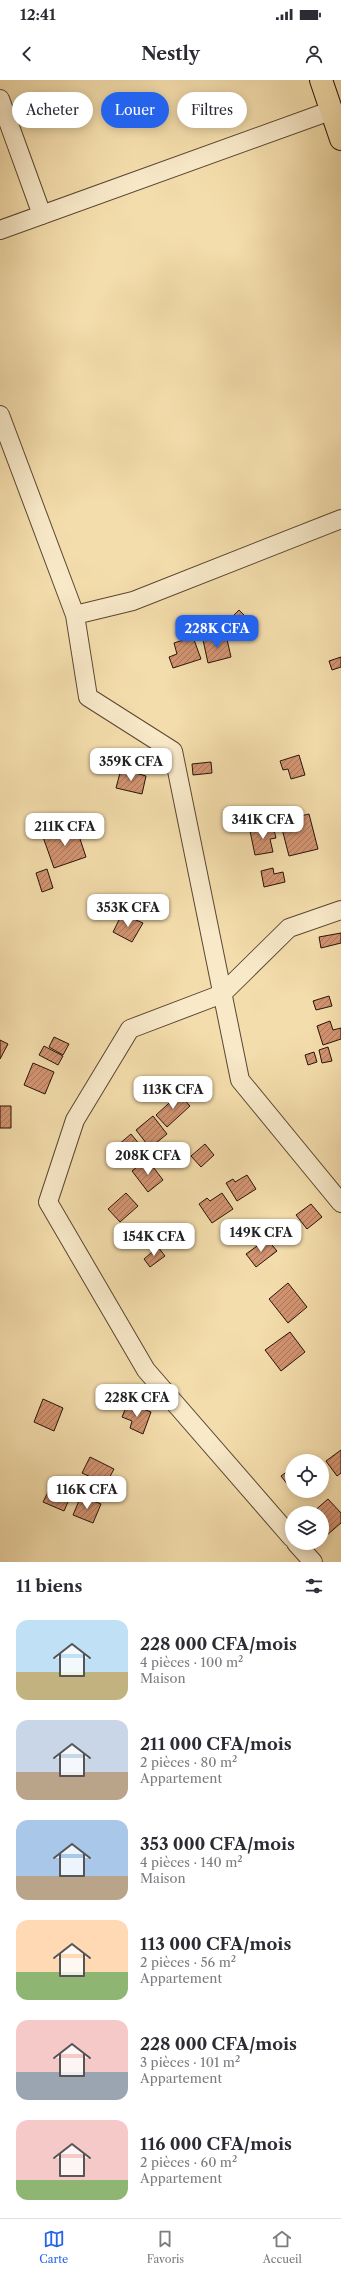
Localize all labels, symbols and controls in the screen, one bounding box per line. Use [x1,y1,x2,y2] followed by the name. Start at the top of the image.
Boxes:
[20,5,56,24] text: 12:41
[16,43,38,65] icon: back
[141,43,200,65] text: Nestly
[303,43,325,65] icon: person
[12,92,93,128] chip: Acheter
[101,92,169,128] chip: Louer
[177,92,247,128] chip: Filtres
[176,615,258,649] pin: 228K CFA
[184,620,250,636] text: 228K CFA
[90,748,172,782] pin: 359K CFA
[99,753,163,769] text: 359K CFA
[222,806,304,840] pin: 341K CFA
[232,811,294,827] text: 341K CFA
[24,813,106,847] pin: 211K CFA
[34,818,96,834] text: 211K CFA
[87,894,169,928] pin: 353K CFA
[96,899,160,915] text: 353K CFA
[132,1076,214,1110] pin: 113K CFA
[143,1081,203,1097] text: 113K CFA
[107,1142,189,1176] pin: 208K CFA
[115,1147,181,1163] text: 208K CFA
[220,1219,302,1253] pin: 149K CFA
[113,1223,195,1257] pin: 154K CFA
[229,1224,293,1240] text: 149K CFA
[123,1228,185,1244] text: 154K CFA
[96,1384,178,1418] pin: 228K CFA
[104,1389,170,1405] text: 228K CFA
[285,1454,329,1550] map controls
[285,1454,329,1498] button: locate
[46,1476,128,1510] pin: 116K CFA
[56,1481,118,1497] text: 116K CFA
[285,1506,329,1550] button: layers
[303,1575,325,1597] icon: filters
[16,1576,82,1596] text: 11 biens
[140,1634,297,1654] text: 228 000 CFA/mois
[48,1636,96,1684] icon: home
[140,1654,243,1670] text: 4 pièces · 100 m²
[140,1670,186,1686] text: Maison
[140,1734,292,1754] text: 211 000 CFA/mois
[48,1736,96,1784] icon: home
[140,1754,237,1770] text: 2 pièces · 80 m²
[140,1770,222,1786] text: Appartement
[140,1834,295,1854] text: 353 000 CFA/mois
[48,1836,96,1884] icon: home
[140,1854,243,1870] text: 4 pièces · 140 m²
[140,1870,186,1886] text: Maison
[140,1934,291,1954] text: 113 000 CFA/mois
[48,1936,96,1984] icon: home
[140,1954,236,1970] text: 2 pièces · 56 m²
[140,1970,222,1986] text: Appartement
[140,2034,297,2054] text: 228 000 CFA/mois
[48,2036,96,2084] icon: home
[140,2054,240,2070] text: 3 pièces · 101 m²
[140,2070,222,2086] text: Appartement
[140,2134,292,2154] text: 116 000 CFA/mois
[48,2136,96,2184] icon: home
[140,2154,237,2170] text: 2 pièces · 60 m²
[140,2170,222,2186] text: Appartement
[39,2228,68,2266] tab: Carte
[147,2228,184,2266] tab: Favoris
[263,2228,302,2266] tab: Accueil

